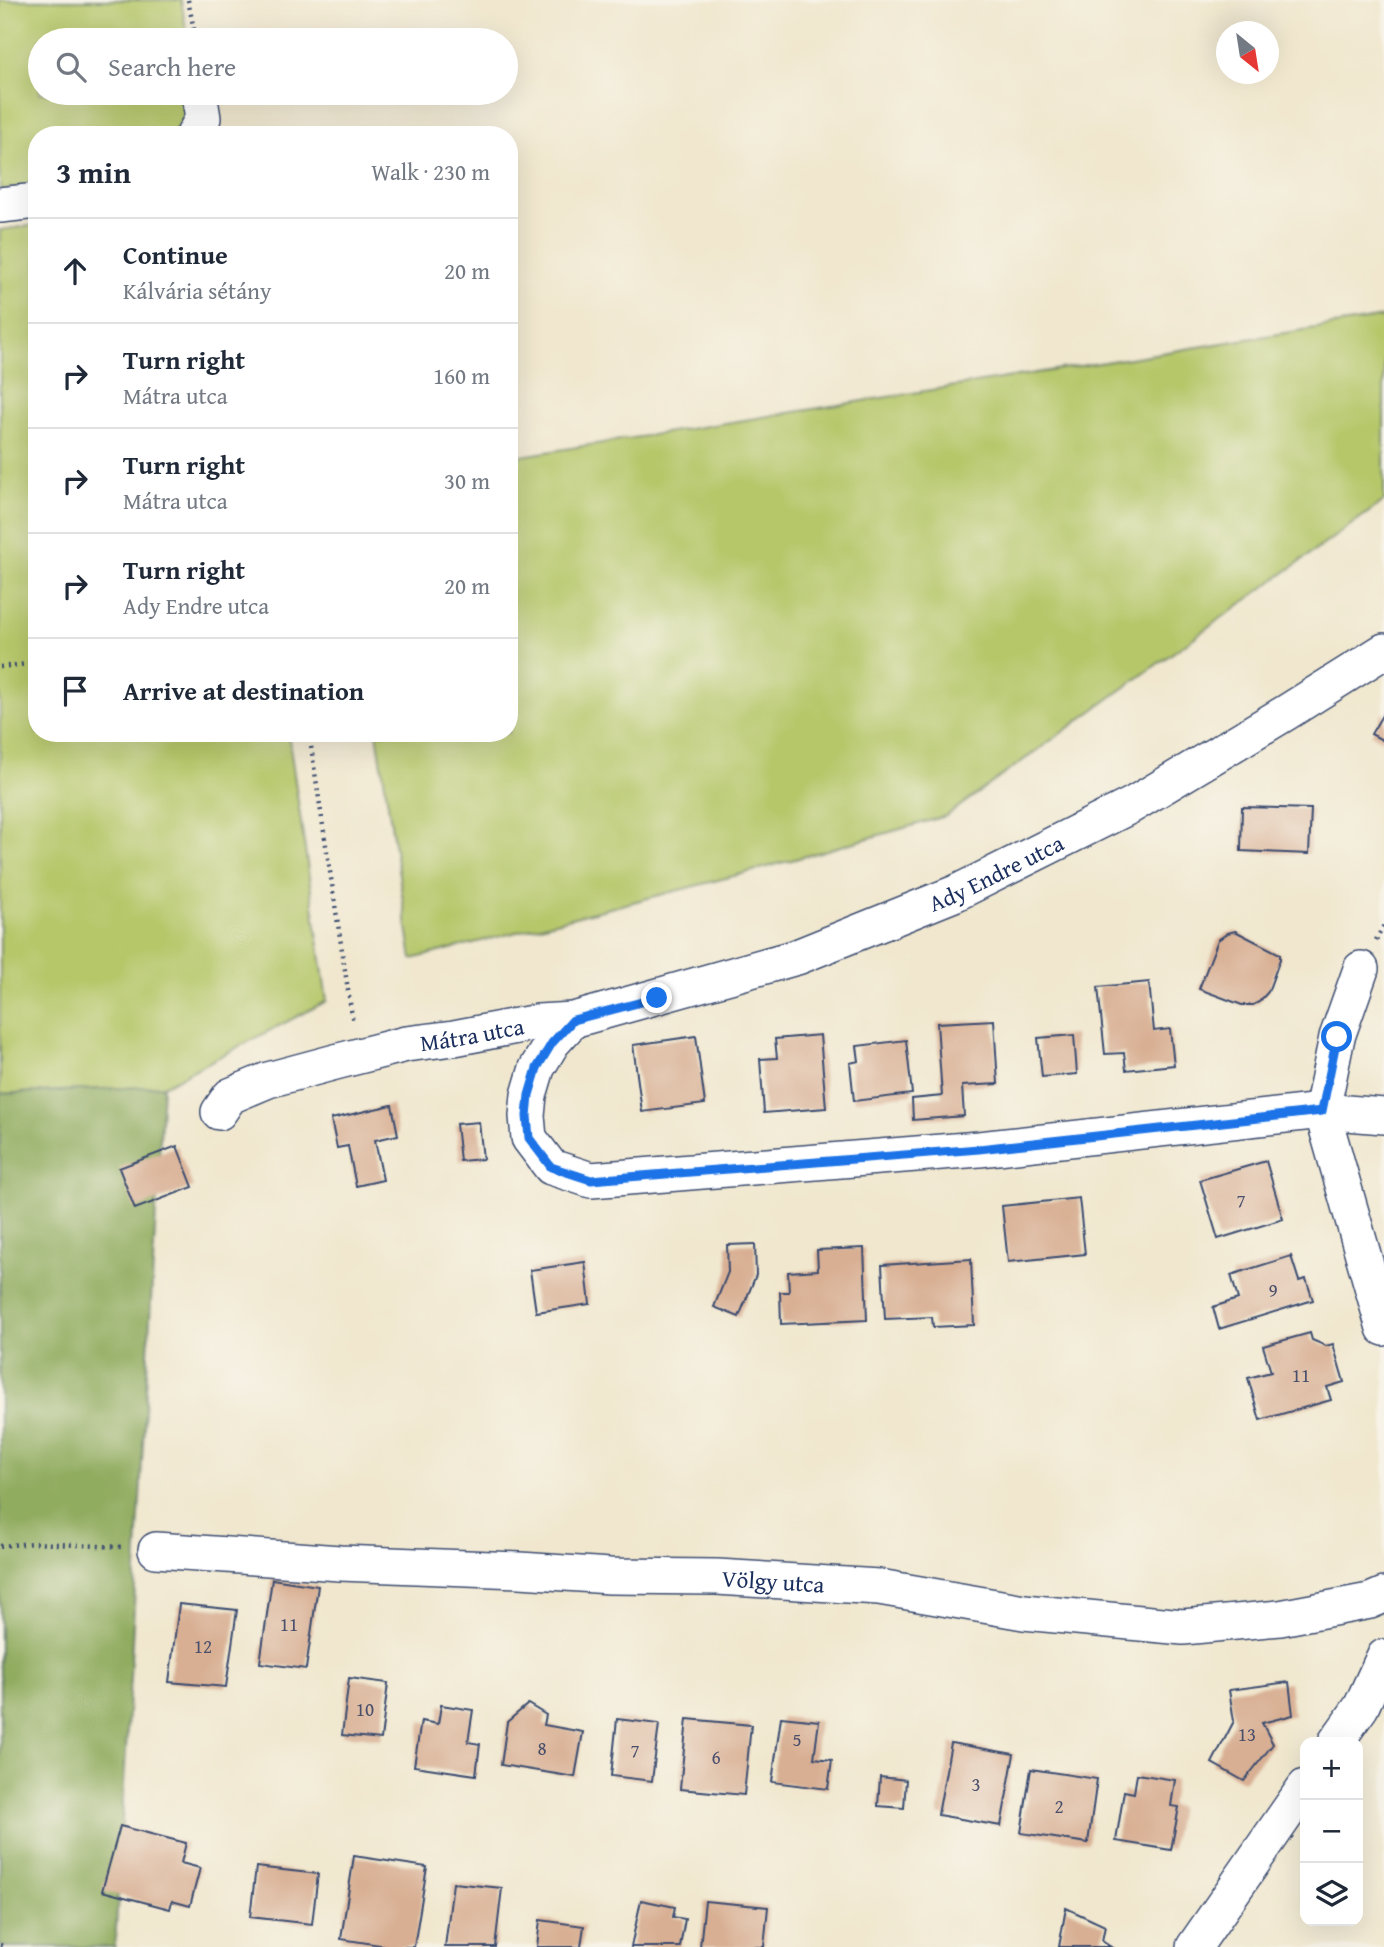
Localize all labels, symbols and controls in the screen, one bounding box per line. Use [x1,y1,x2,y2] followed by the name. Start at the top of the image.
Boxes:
[1216,21,1279,84] north arrow
[28,28,518,105] search box
[108,47,236,86] text: Search here
[52,48,90,86] icon: search
[56,150,131,194] text: 3 min
[371,155,490,188] text: Walk · 230 m
[123,235,228,274] text: Continue
[56,252,94,290] icon: ahead
[444,254,490,287] text: 20 m
[123,274,271,307] text: Kálvária sétány
[123,340,245,379] text: Turn right
[56,357,94,395] icon: right
[433,359,490,392] text: 160 m
[123,379,228,412] text: Mátra utca
[123,445,245,484] text: Turn right
[56,462,94,500] icon: right
[444,464,490,497] text: 30 m
[123,484,228,517] text: Mátra utca
[123,550,245,589] text: Turn right
[56,567,94,605] icon: right
[444,569,490,602] text: 20 m
[123,589,269,622] text: Ady Endre utca
[123,671,364,710] text: Arrive at destination
[56,672,94,710] icon: arrive
[923,825,1069,919] street label: Ady Endre utca
[641,982,672,1013] route end
[418,1009,527,1059] street label: Mátra utca
[1321,1021,1352,1052] route start
[1236,1186,1246,1214] house number: 7
[1268,1276,1278,1304] house number: 9
[1292,1361,1310,1389] house number: 11
[721,1561,826,1600] street label: Völgy utca
[280,1610,298,1638] house number: 11
[194,1632,212,1660] house number: 12
[356,1695,374,1723] house number: 10
[1238,1720,1256,1748] house number: 13
[792,1725,802,1753] house number: 5
[537,1734,547,1762] house number: 8
[630,1736,640,1764] house number: 7
[1300,1737,1363,1926] map controls
[1300,1737,1363,1800] button: +
[711,1743,721,1771] house number: 6
[971,1770,981,1798] house number: 3
[1054,1792,1064,1820] house number: 2
[1300,1800,1363,1863] button: −
[1300,1863,1363,1926] button: layers

